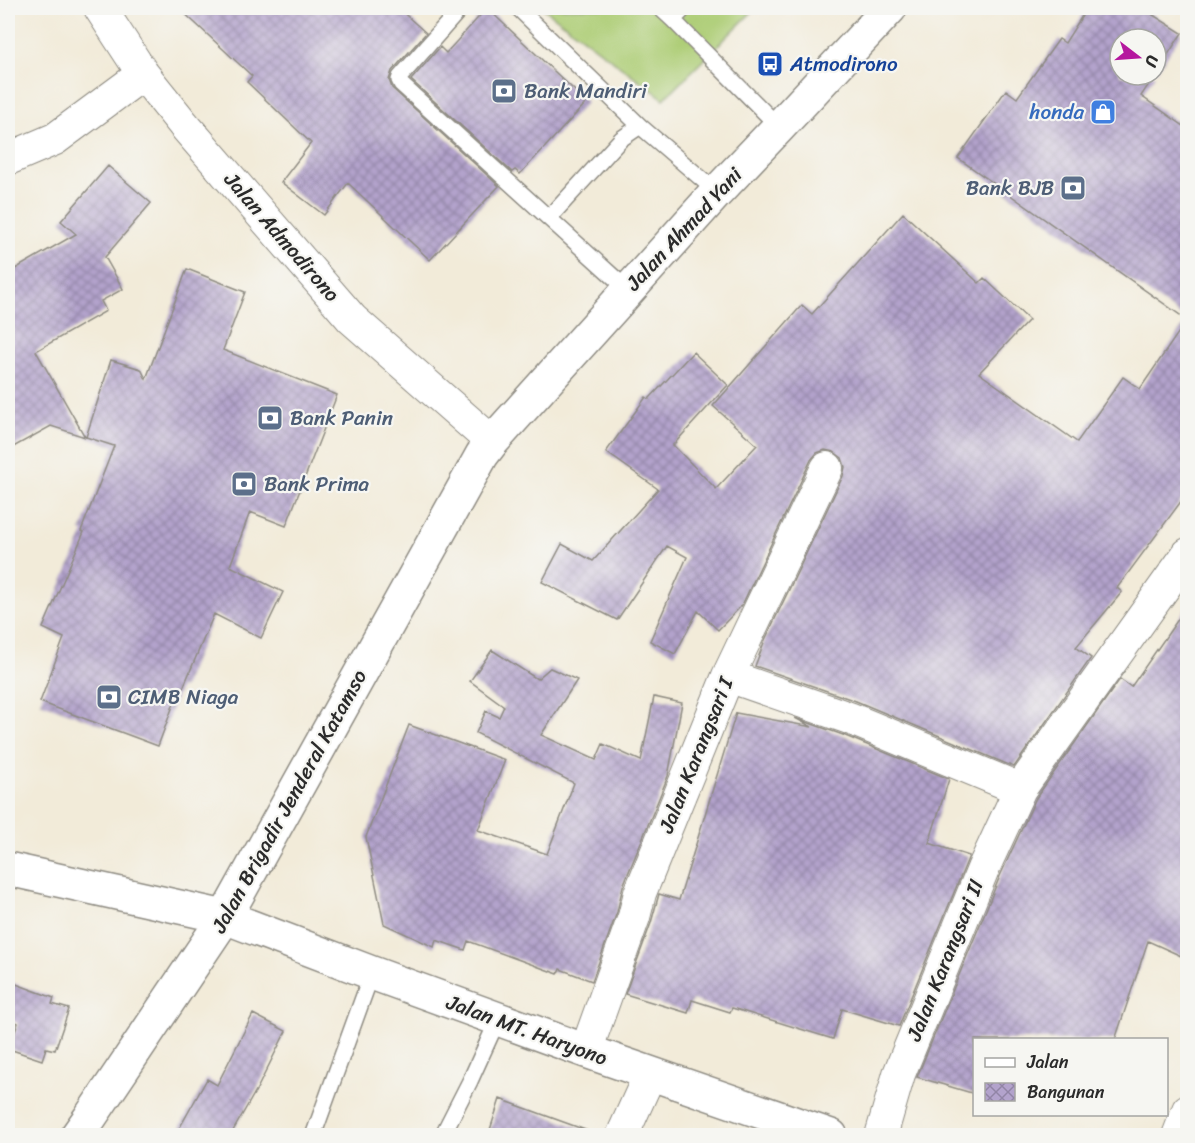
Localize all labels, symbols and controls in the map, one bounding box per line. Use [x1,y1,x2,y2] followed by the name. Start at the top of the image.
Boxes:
[1108,27,1168,87] north arrow
[789,45,898,83] place label: Atmodirono
[755,49,785,79] bus stop icon: Atmodirono
[1136,52,1167,72] text: U
[524,72,648,110] place label: Bank Mandiri
[489,76,519,106] bank icon: Bank Mandiri
[1028,93,1084,131] place label: honda
[1088,97,1118,127] shop icon: honda
[615,157,753,301] street label: Jalan Ahmad Yani
[214,162,350,311] street label: Jalan Admodirono
[966,169,1054,207] place label: Bank BJB
[1058,173,1088,203] bank icon: Bank BJB
[290,399,393,437] place label: Bank Panin
[255,403,285,433] bank icon: Bank Panin
[264,465,370,503] place label: Bank Prima
[229,469,259,499] bank icon: Bank Prima
[200,662,378,941] street label: Jalan Brigadir Jenderal Katamso
[647,670,745,840] street label: Jalan Karangsari I
[128,678,239,716] place label: CIMB Niaga
[94,682,124,712] bank icon: CIMB Niaga
[895,873,995,1048] street label: Jalan Karangsari II
[440,983,613,1077] street label: Jalan MT. Haryono
[973,1038,1168,1116] legend
[1026,1046,1069,1078] text: Jalan
[1027,1076,1105,1108] text: Bangunan

